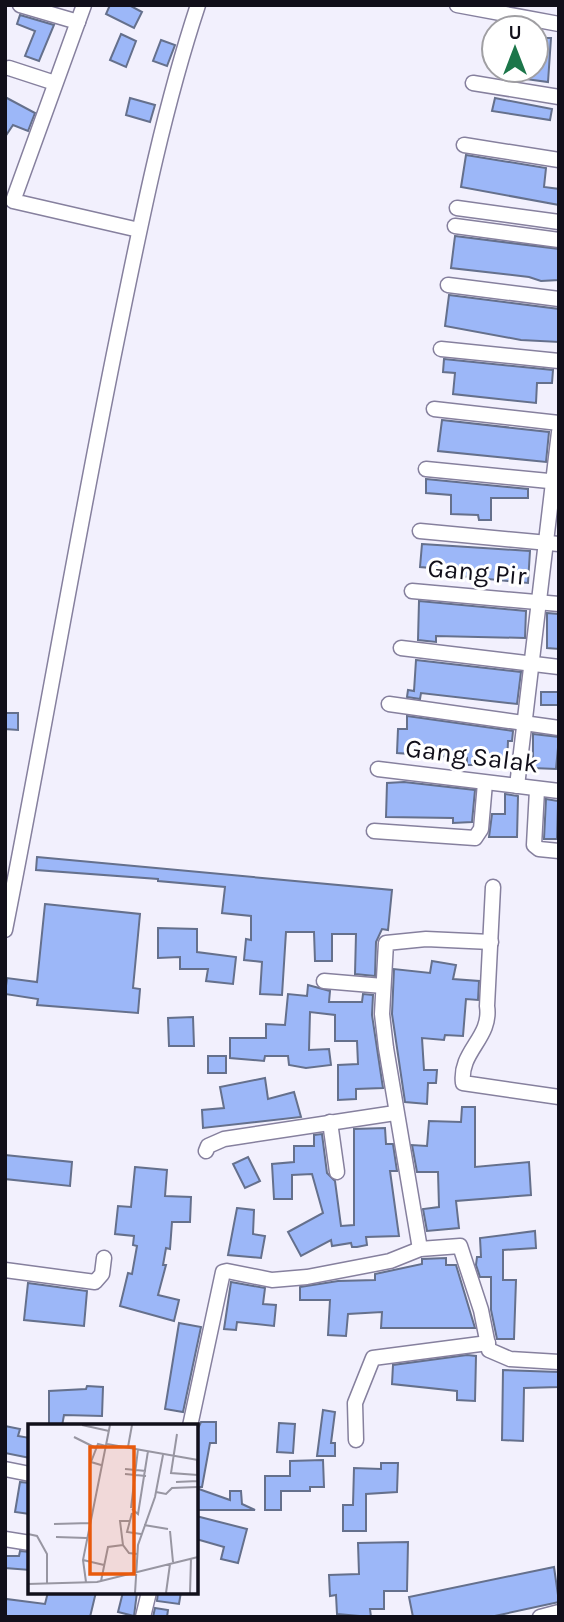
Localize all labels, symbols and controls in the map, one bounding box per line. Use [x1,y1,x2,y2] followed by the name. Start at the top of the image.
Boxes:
[480,14,550,84] north arrow
[508,22,522,44] text: U
[426,552,528,592] street label: Gang Pir
[404,732,540,780] street label: Gang Salak
[28,1424,198,1594] inset map

